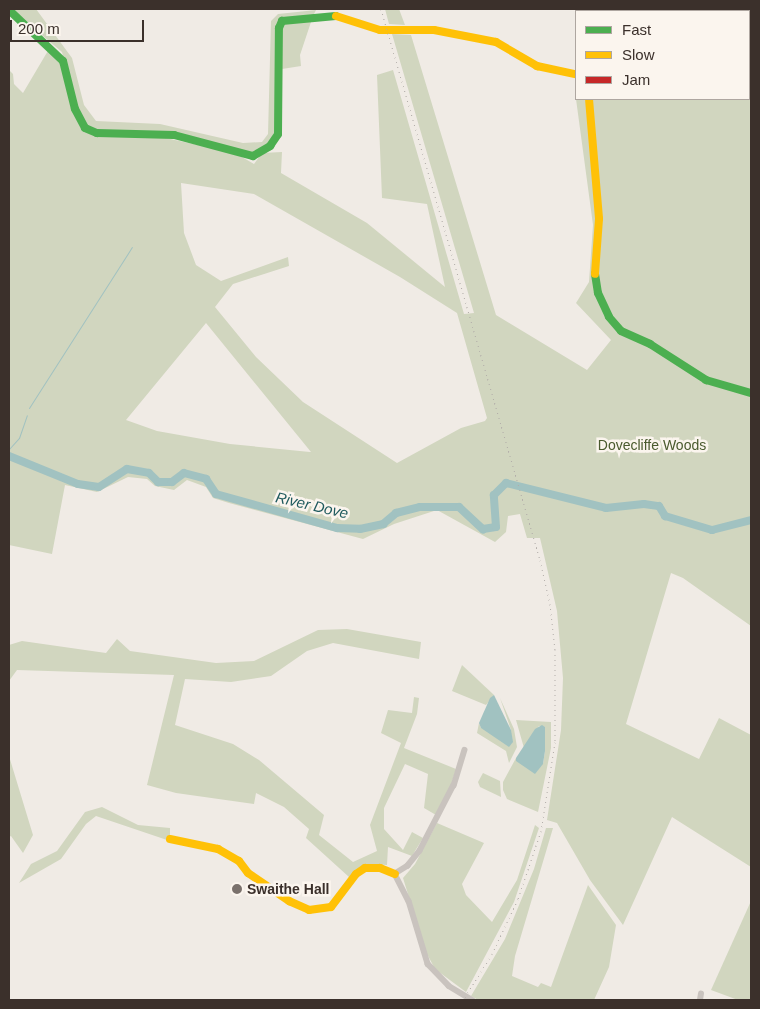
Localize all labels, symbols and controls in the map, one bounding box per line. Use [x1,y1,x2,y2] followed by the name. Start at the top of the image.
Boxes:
[12,10,146,42] scale bar
[575,10,750,100] legend
[18,20,60,37] text: 200 m
[622,21,651,38] text: Fast
[622,46,655,63] text: Slow
[622,71,650,88] text: Jam
[598,437,706,453] park label: Dovecliffe Woods
[274,488,350,522] water label: River Dove
[247,881,329,897] place label: Swaithe Hall
[231,883,243,895] marker: Swaithe Hall

